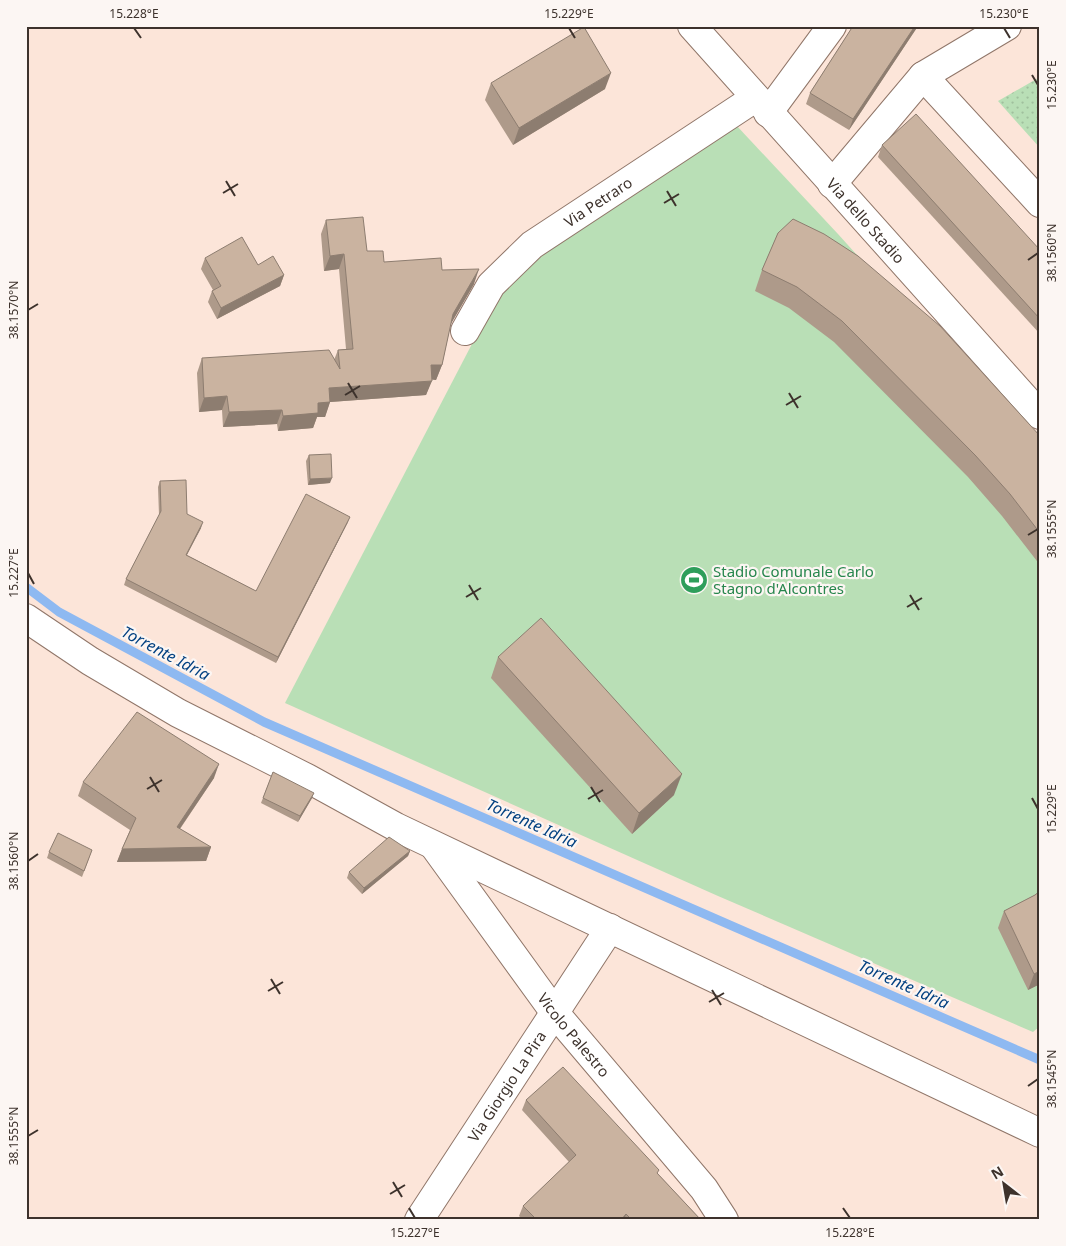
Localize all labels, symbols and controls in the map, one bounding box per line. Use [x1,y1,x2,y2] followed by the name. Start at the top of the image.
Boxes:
[109,5,159,22] text: 15.228°E
[544,5,594,22] text: 15.229°E
[979,5,1029,22] text: 15.230°E
[1043,60,1060,110] text: 15.230°E
[560,172,636,231] street label: Via Petraro
[823,174,909,267] street label: Via dello Stadio
[1043,224,1060,282] text: 38.1560°N
[5,281,22,339] text: 38.1570°N
[1043,500,1060,558] text: 38.1555°N
[5,548,22,598] text: 15.227°E
[713,561,874,598] place label: Stadio Comunale Carlo Stagno d'Alcontres
[679,565,709,595] sports icon: Stadio Comunale Carlo Stagno d'Alcontres
[118,621,214,685] water label: Torrente Idria
[1043,784,1060,834] text: 15.229°E
[483,793,581,853] water label: Torrente Idria
[5,832,22,890] text: 38.1560°N
[855,954,953,1014] water label: Torrente Idria
[533,989,615,1081] street label: Vicolo Palestro
[463,1027,550,1145] street label: Via Giorgio La Pira
[1043,1050,1060,1108] text: 38.1545°N
[5,1107,22,1165] text: 38.1555°N
[978,1158,1028,1208] north arrow
[987,1161,1007,1184] text: N
[390,1224,440,1241] text: 15.227°E
[825,1224,875,1241] text: 15.228°E

